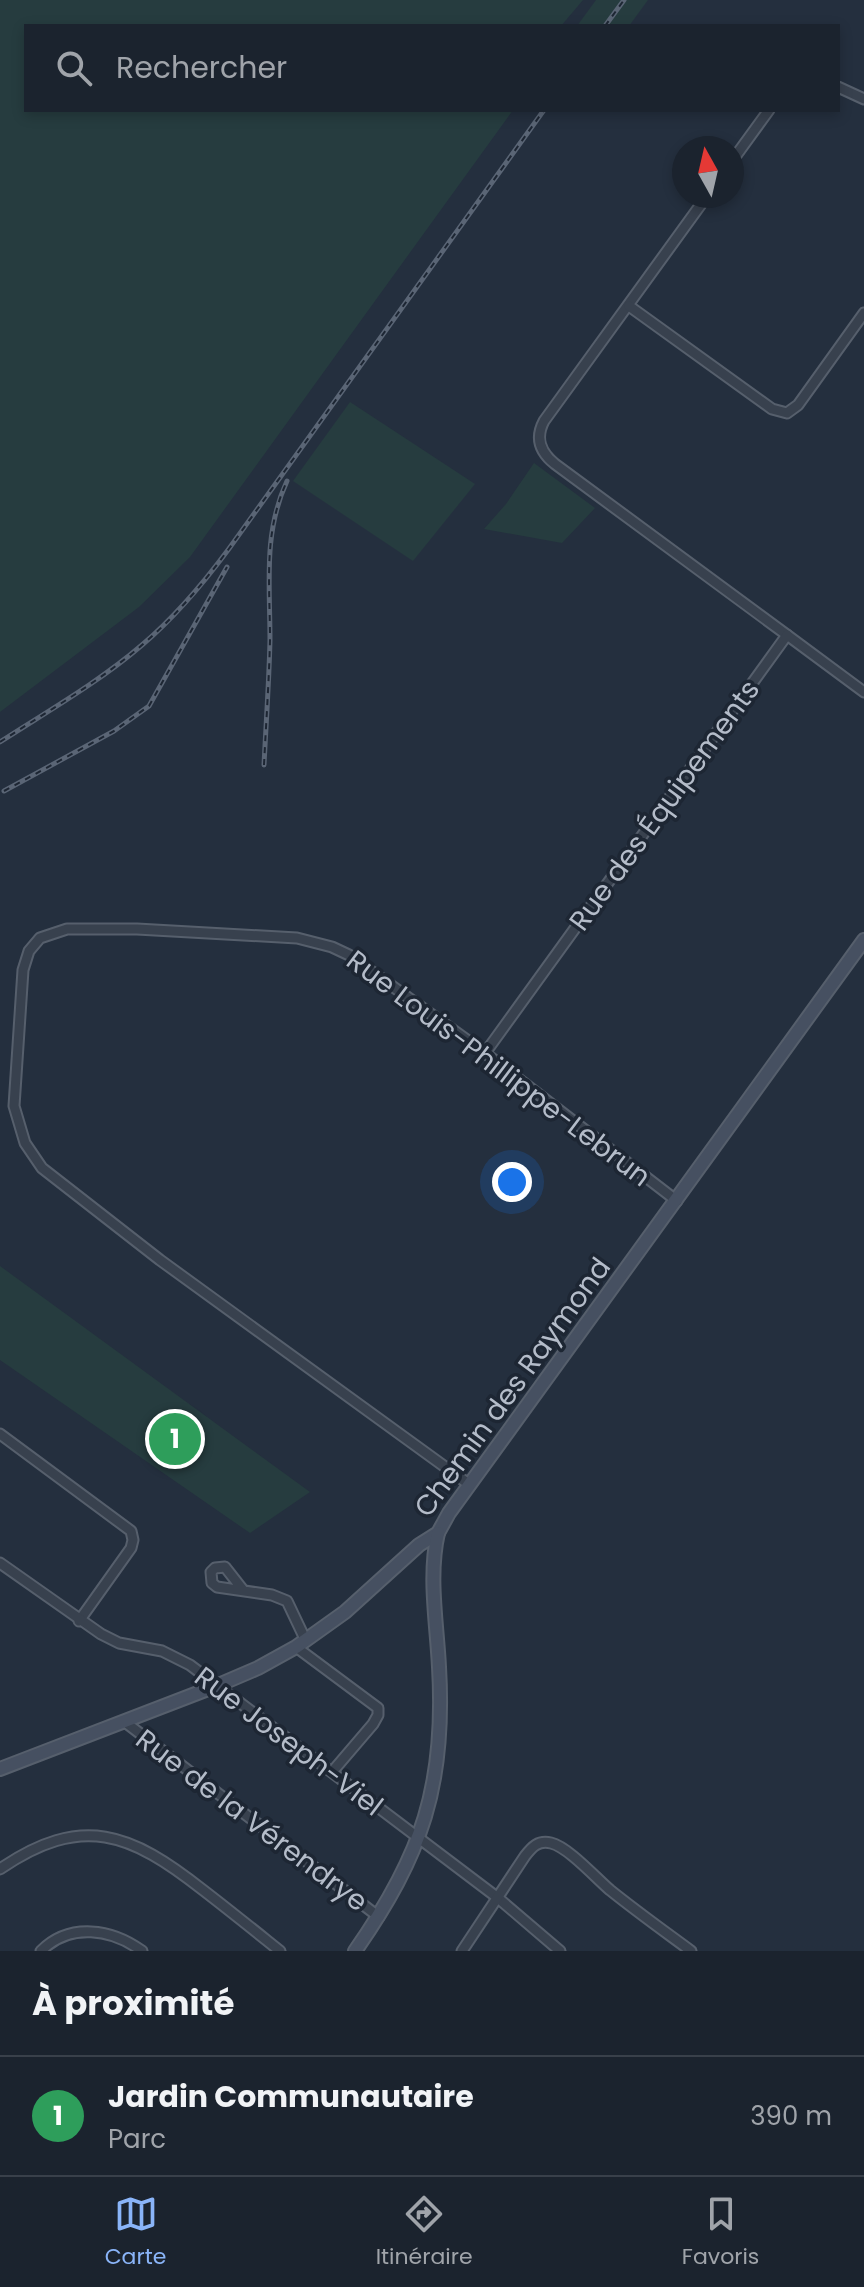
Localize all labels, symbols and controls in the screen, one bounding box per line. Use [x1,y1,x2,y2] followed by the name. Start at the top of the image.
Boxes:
[24,24,840,112] search box
[52,46,96,90] icon: search
[116,46,287,89] text: Rechercher
[672,136,744,208] north arrow
[560,672,769,939] street label: Rue des Équipements
[339,941,659,1196] street label: Rue Louis-Phillippe-Lebrun
[492,1162,532,1202] your location
[405,1250,620,1525] street label: Chemin des Raymond
[149,1409,201,1469] pin: 1
[186,1658,391,1825] street label: Rue Joseph-Viel
[128,1720,376,1921] street label: Rue de la Vérendrye
[32,1979,234,2027] text: À proximité
[108,2075,474,2118] text: Jardin Communautaire
[53,2098,63,2134] text: 1
[750,2098,832,2134] text: 390 m
[108,2121,166,2157] text: Parc
[105,2192,166,2273] tab: Carte
[376,2192,473,2273] tab: Itinéraire
[682,2192,759,2273] tab: Favoris

